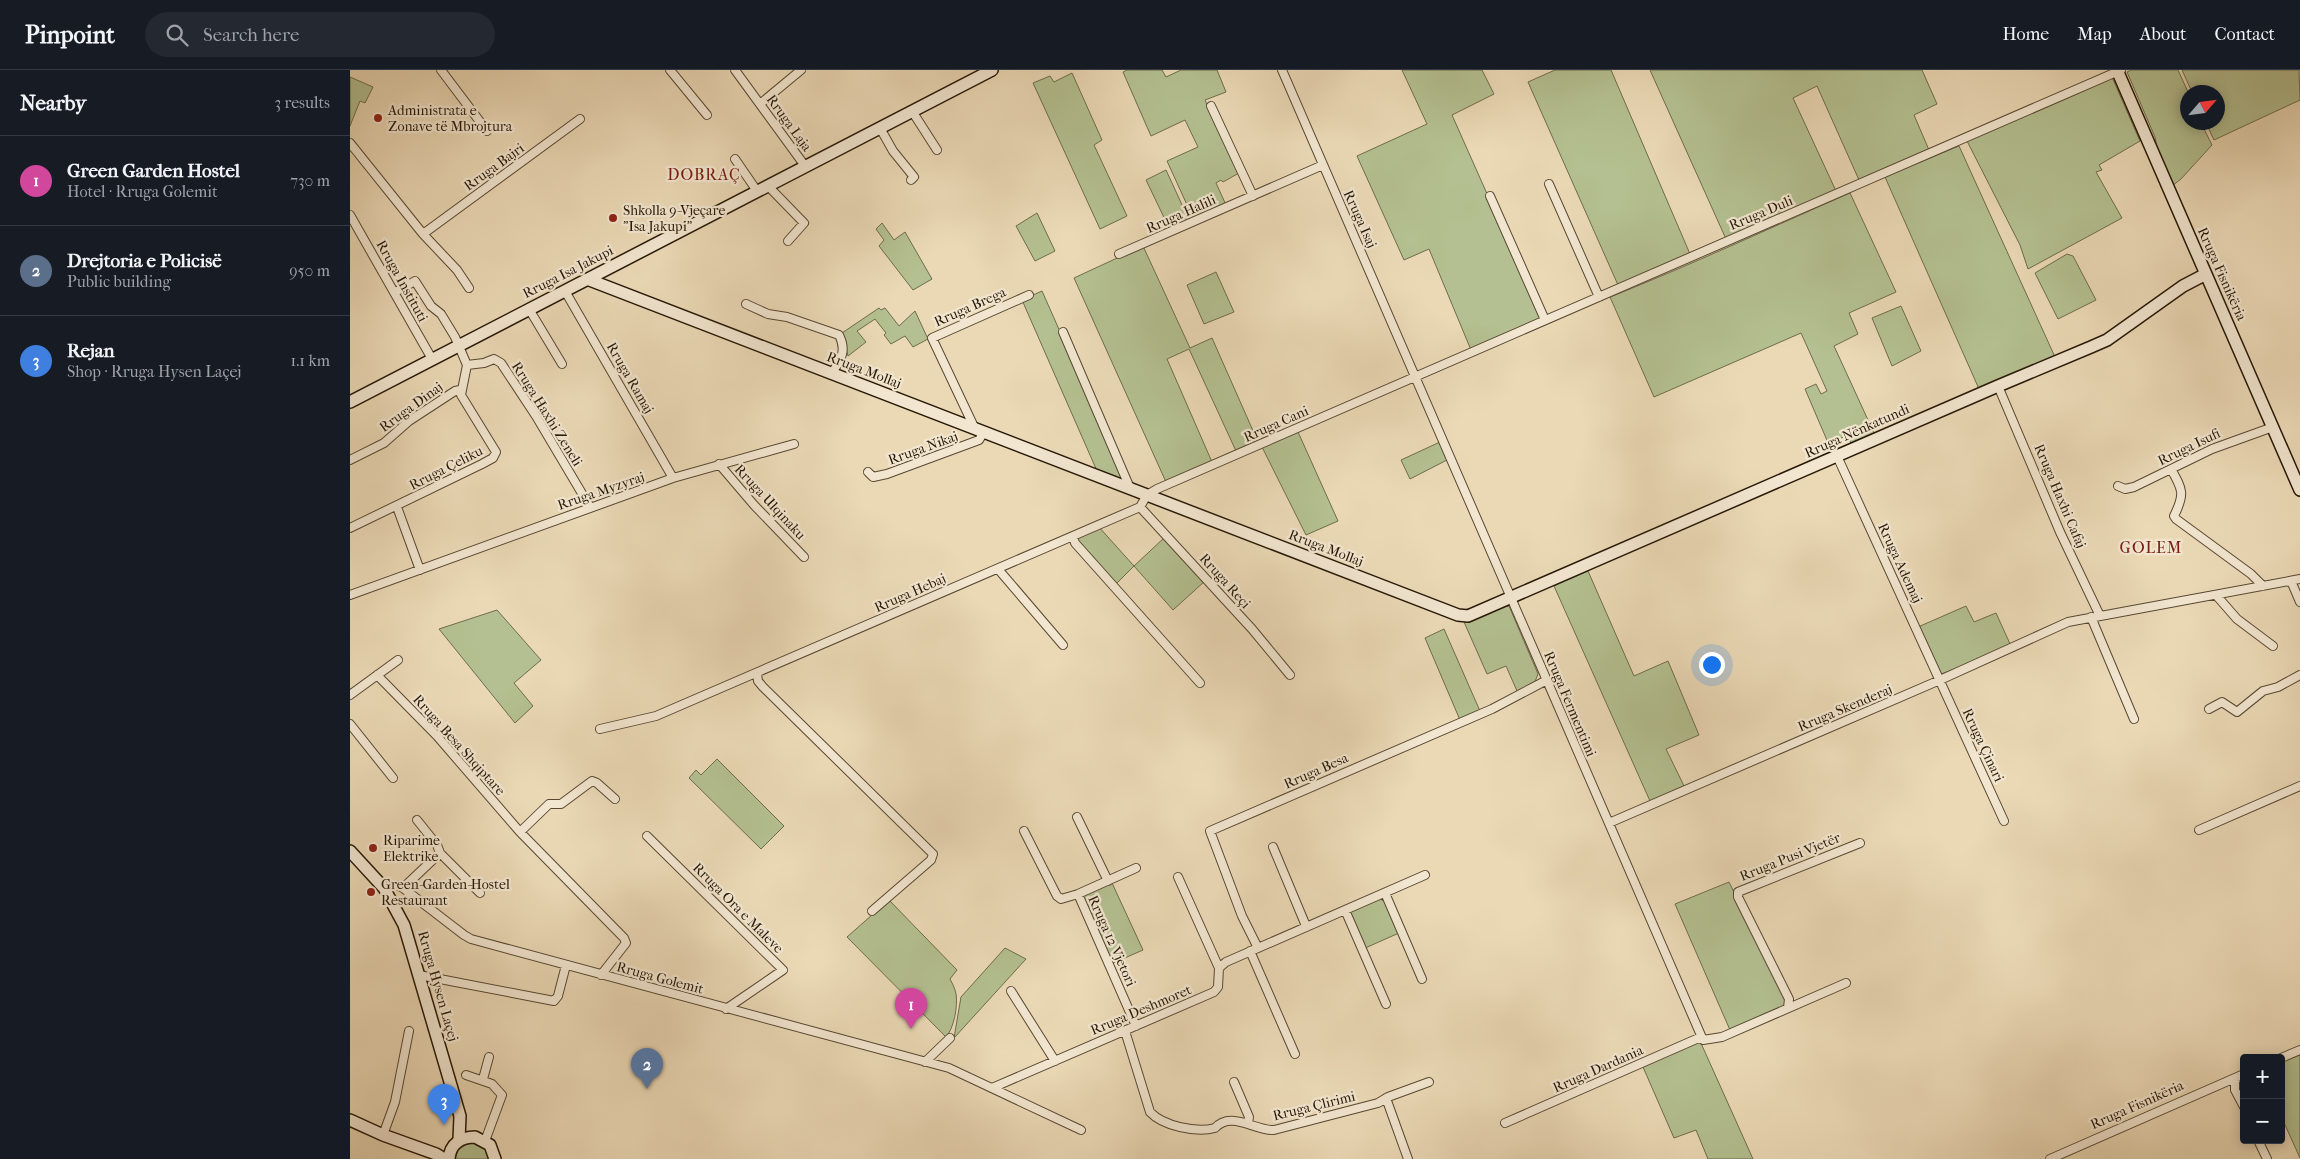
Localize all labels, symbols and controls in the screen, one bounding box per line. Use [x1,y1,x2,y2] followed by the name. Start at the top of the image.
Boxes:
[145,12,495,57] search box
[25,21,115,49] text: Pinpoint
[163,21,191,49] icon: search
[203,24,299,46] text: Search here
[2002,24,2049,45] text: Home
[2077,24,2112,45] text: Map
[2140,24,2186,45] text: About
[2214,24,2275,45] text: Contact
[2180,85,2225,130] north arrow
[20,91,86,115] text: Nearby
[763,91,816,155] street label: Rruga Laja
[274,93,330,112] text: 3 results
[387,102,513,135] place label: Administrata e Zonave të Mbrojtura
[372,112,384,124] marker: Administrata e Zonave të Mbrojtura
[461,139,527,195] street label: Rruga Bajri
[67,160,240,182] text: Green Garden Hostel
[667,165,741,185] district label: DOBRAÇ
[33,171,39,190] text: 1
[290,171,330,190] text: 730 m
[67,182,218,201] text: Hotel · Rruga Golemit
[1340,187,1380,251] street label: Rruga Isaj
[1143,191,1219,237] street label: Rruga Halili
[1727,192,1795,234] street label: Rruga Duli
[623,202,725,235] place label: Shkolla 9-Vjeçare "Isa Jakupi"
[607,212,619,224] marker: Shkolla 9-Vjeçare "Isa Jakupi"
[2194,225,2250,324] street label: Rruga Fisnikëria
[373,237,431,325] street label: Rruga Instituti
[520,242,616,302] street label: Rruga Isa Jakupi
[67,250,222,272] text: Drejtoria e Policisë
[32,261,40,280] text: 2
[289,261,330,280] text: 950 m
[67,272,171,291] text: Public building
[931,283,1009,330] street label: Rruga Brega
[603,339,657,417] street label: Rruga Ramaj
[67,340,115,362] text: Rejan
[824,348,904,392] street label: Rruga Mollaj
[33,351,39,370] text: 3
[291,351,330,370] text: 1.1 km
[508,359,586,469] street label: Rruga Haxhi Zeneli
[67,362,241,381] text: Shop · Rruga Hysen Laçej
[376,378,446,436] street label: Rruga Dinaj
[1802,400,1912,462] street label: Rruga Nënkatundi
[1241,402,1311,446] street label: Rruga Cani
[2155,425,2223,469] street label: Rruga Isufi
[886,428,960,468] street label: Rruga Nikaj
[2030,441,2090,551] street label: Rruga Haxhi Cafaj
[406,442,486,494] street label: Rruga Çeliku
[731,461,809,543] street label: Rruga Ulqinaku
[555,468,647,514] street label: Rruga Myzyraj
[1874,520,1926,606] street label: Rruga Ademaj
[1286,526,1366,570] street label: Rruga Mollaj
[2120,538,2182,557] district label: GOLEM
[1196,550,1254,612] street label: Rruga Reçi
[872,570,948,616] street label: Rruga Hebaj
[1540,649,1600,759] street label: Rruga Fermentimi
[1699,652,1725,678] your location
[1795,680,1895,736] street label: Rruga Skenderaj
[409,691,509,799] street label: Rruga Besa Shqiptare
[1959,706,2007,784] street label: Rruga Çinari
[1281,749,1351,793] street label: Rruga Besa
[1737,829,1843,885] street label: Rruga Pusi Vjetër
[383,832,440,865] place label: Riparime Elektrike
[367,842,379,854] marker: Riparime Elektrike
[689,859,787,957] street label: Rruga Ora e Maleve
[381,876,510,909] place label: Green-Garden-Hostel Restaurant
[365,886,377,898] marker: Green-Garden-Hostel Restaurant
[1084,893,1140,989] street label: Rruga 12 Vjetori
[414,929,462,1043] street label: Rruga Hysen Laçej
[615,958,705,998] street label: Rruga Golemit
[1088,981,1194,1039] street label: Rruga Deshmoret
[895,988,927,1029] pin: 1
[1550,1041,1646,1096] street label: Rruga Dardania
[631,1048,663,1089] pin: 2
[2240,1054,2285,1144] map controls
[2240,1054,2285,1099] button: +
[2088,1077,2187,1133] street label: Rruga Fisnikëria
[428,1084,460,1125] pin: 3
[1271,1088,1357,1124] street label: Rruga Çlirimi
[2240,1099,2285,1144] button: −

